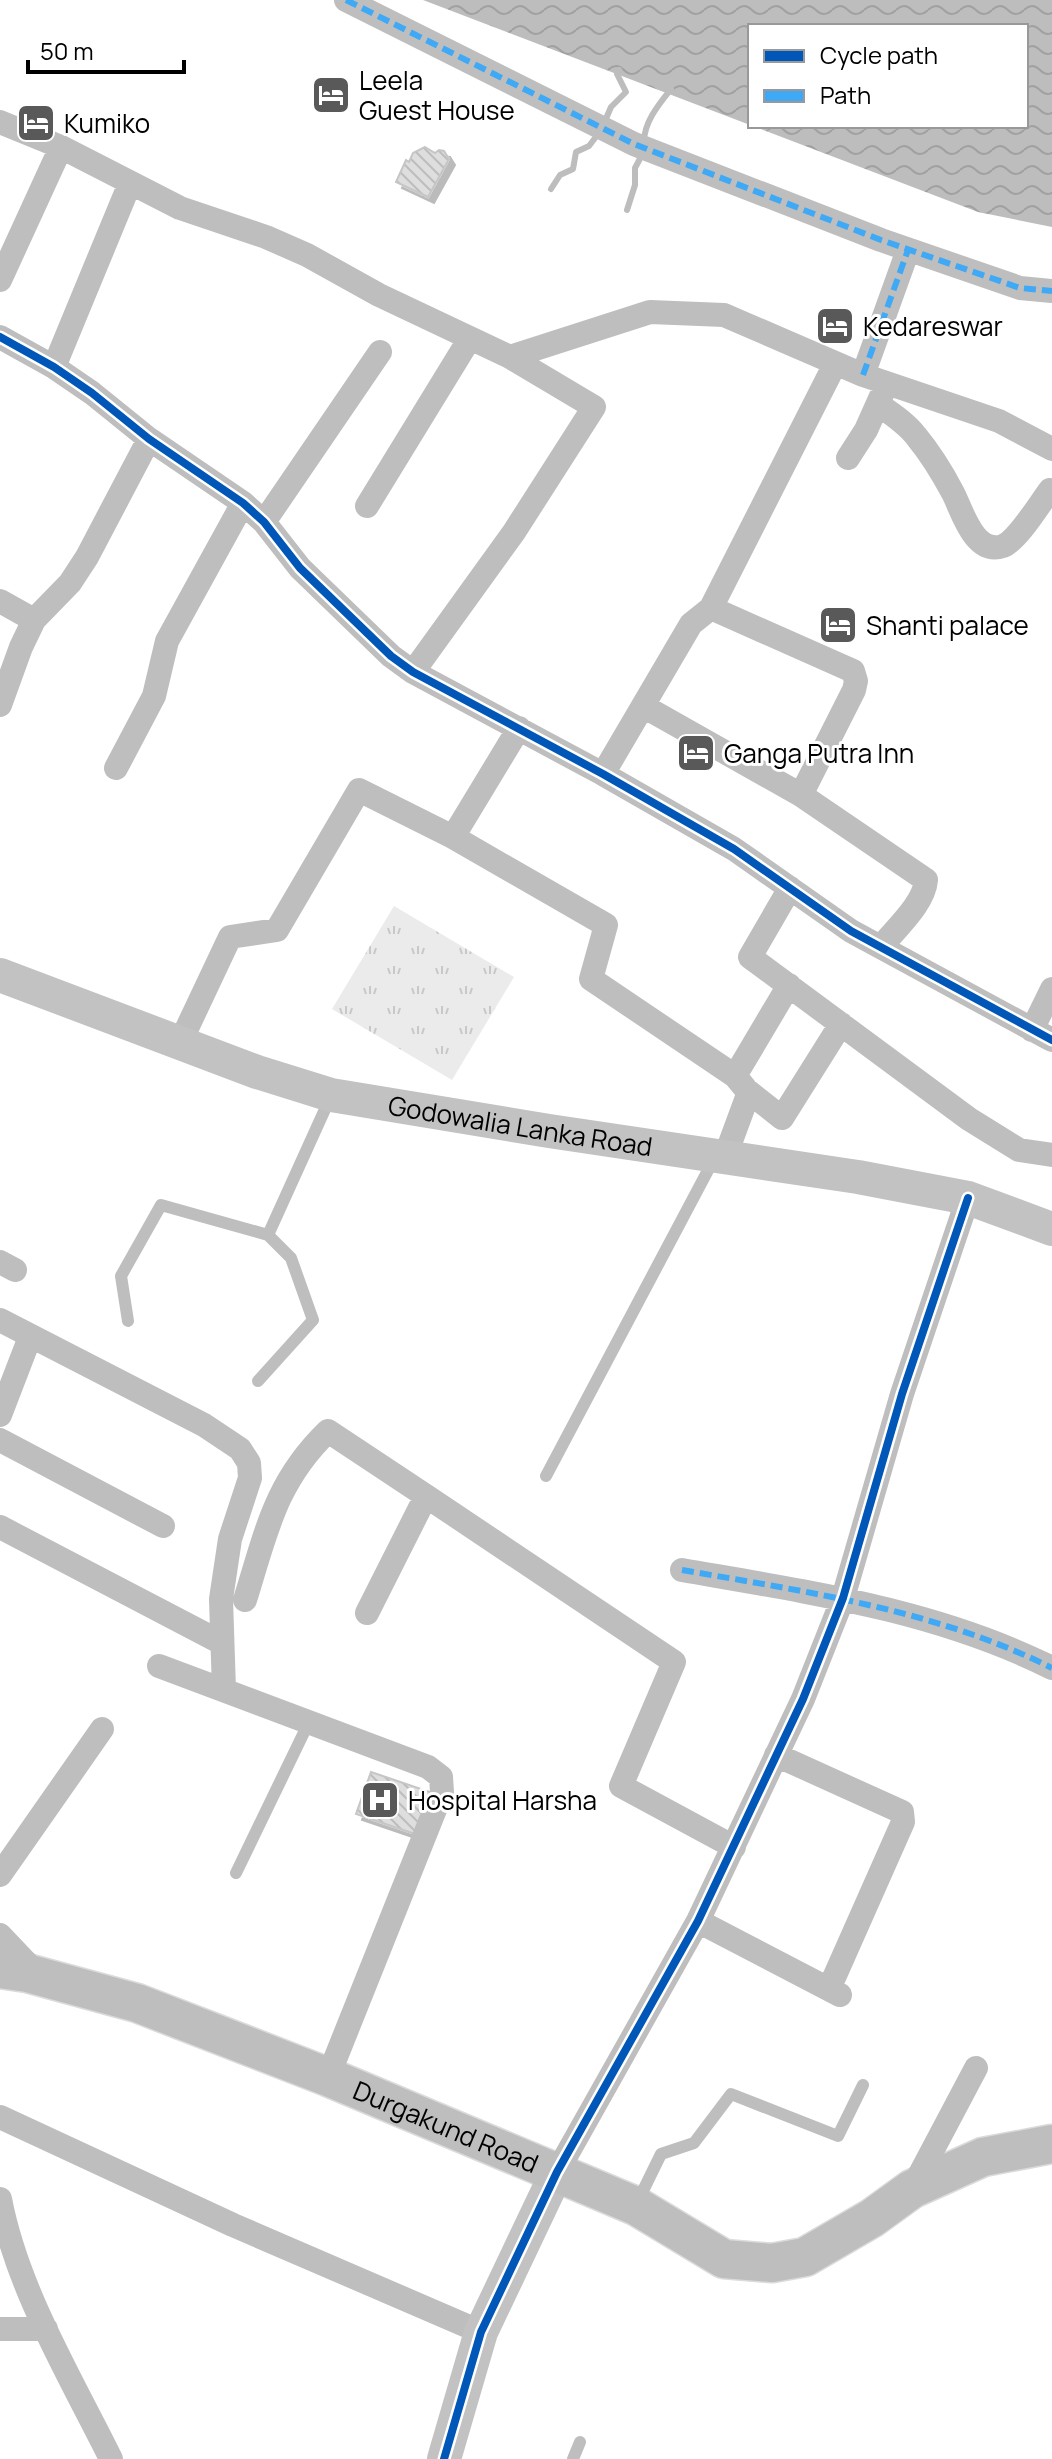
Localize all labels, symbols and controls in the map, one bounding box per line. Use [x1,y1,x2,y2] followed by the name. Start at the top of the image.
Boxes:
[28,24,184,74] scale bar
[748,24,1028,128] legend
[40,34,94,67] text: 50 m
[820,38,938,71] text: Cycle path
[359,62,515,128] place label: Leela Guest House
[310,74,352,116] hotel icon: Leela Guest House
[820,78,871,111] text: Path
[15,102,57,144] hotel icon: Kumiko
[64,105,150,141] place label: Kumiko
[814,305,856,347] hotel icon: Kedareswar
[863,308,1003,344] place label: Kedareswar
[817,604,859,646] hotel icon: Shanti palace
[866,607,1029,643] place label: Shanti palace
[675,732,717,774] hotel icon: Ganga Putra Inn
[724,735,914,771] place label: Ganga Putra Inn
[386,1087,655,1164] street label: Godowalia Lanka Road
[359,1779,401,1821] hospital icon: Hospital Harsha
[408,1782,597,1818] place label: Hospital Harsha
[348,2072,544,2181] street label: Durgakund Road

